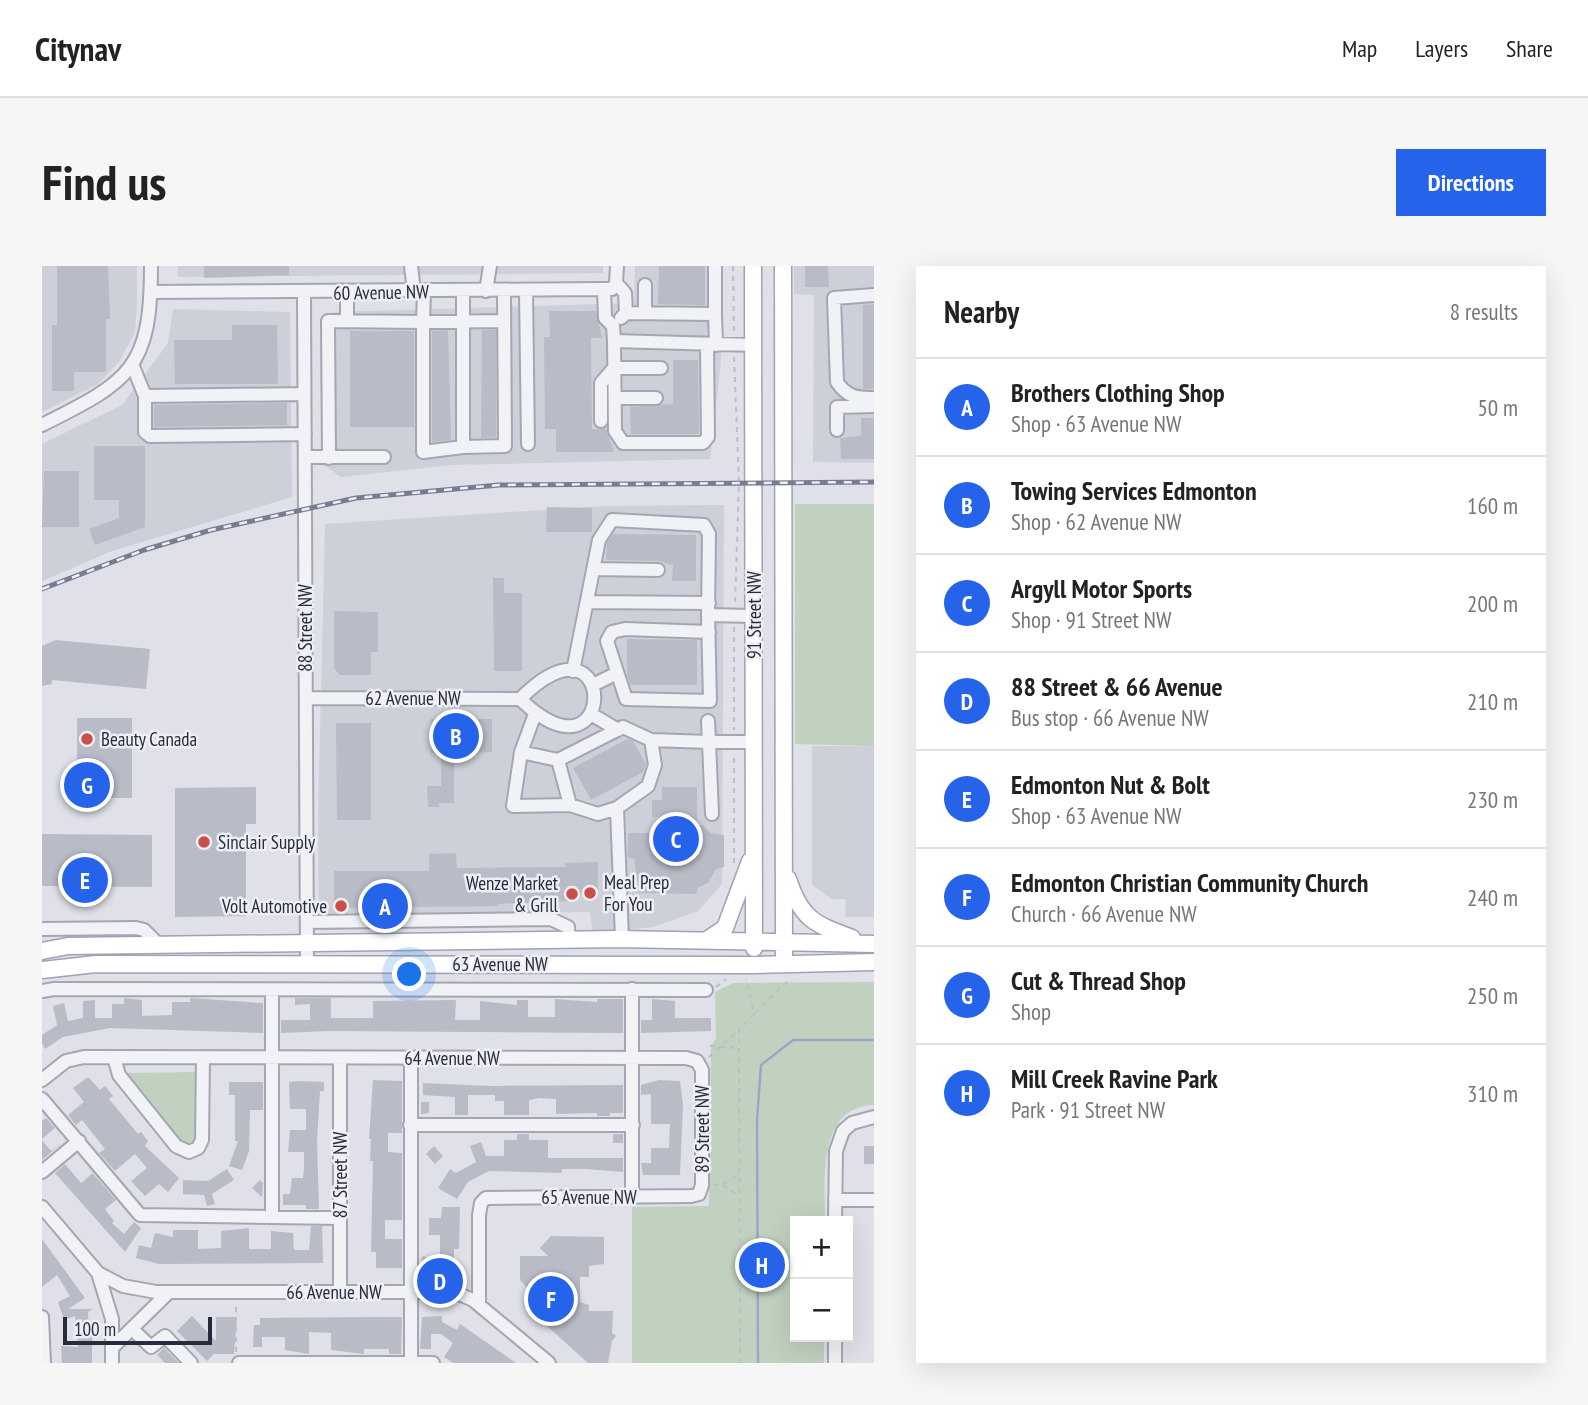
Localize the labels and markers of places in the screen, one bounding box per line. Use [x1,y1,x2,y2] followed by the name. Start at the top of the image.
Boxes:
[433,710,479,762] pin: B
[101,727,197,751] place label: Beauty Canada
[79,731,95,747] marker: Beauty Canada
[64,759,110,811] pin: G
[653,813,699,865] pin: C
[218,830,316,854] place label: Sinclair Supply
[196,834,212,850] marker: Sinclair Supply
[62,854,108,906] pin: E
[604,870,669,916] place label: Meal Prep For You
[466,871,559,917] place label: Wenze Market & Grill
[362,880,408,932] pin: A
[582,885,598,901] marker: Meal Prep For You
[564,886,580,902] marker: Wenze Market & Grill
[221,894,327,918] place label: Volt Automotive
[333,898,349,914] marker: Volt Automotive
[739,1239,785,1291] pin: H
[417,1255,463,1307] pin: D
[528,1273,574,1325] pin: F

